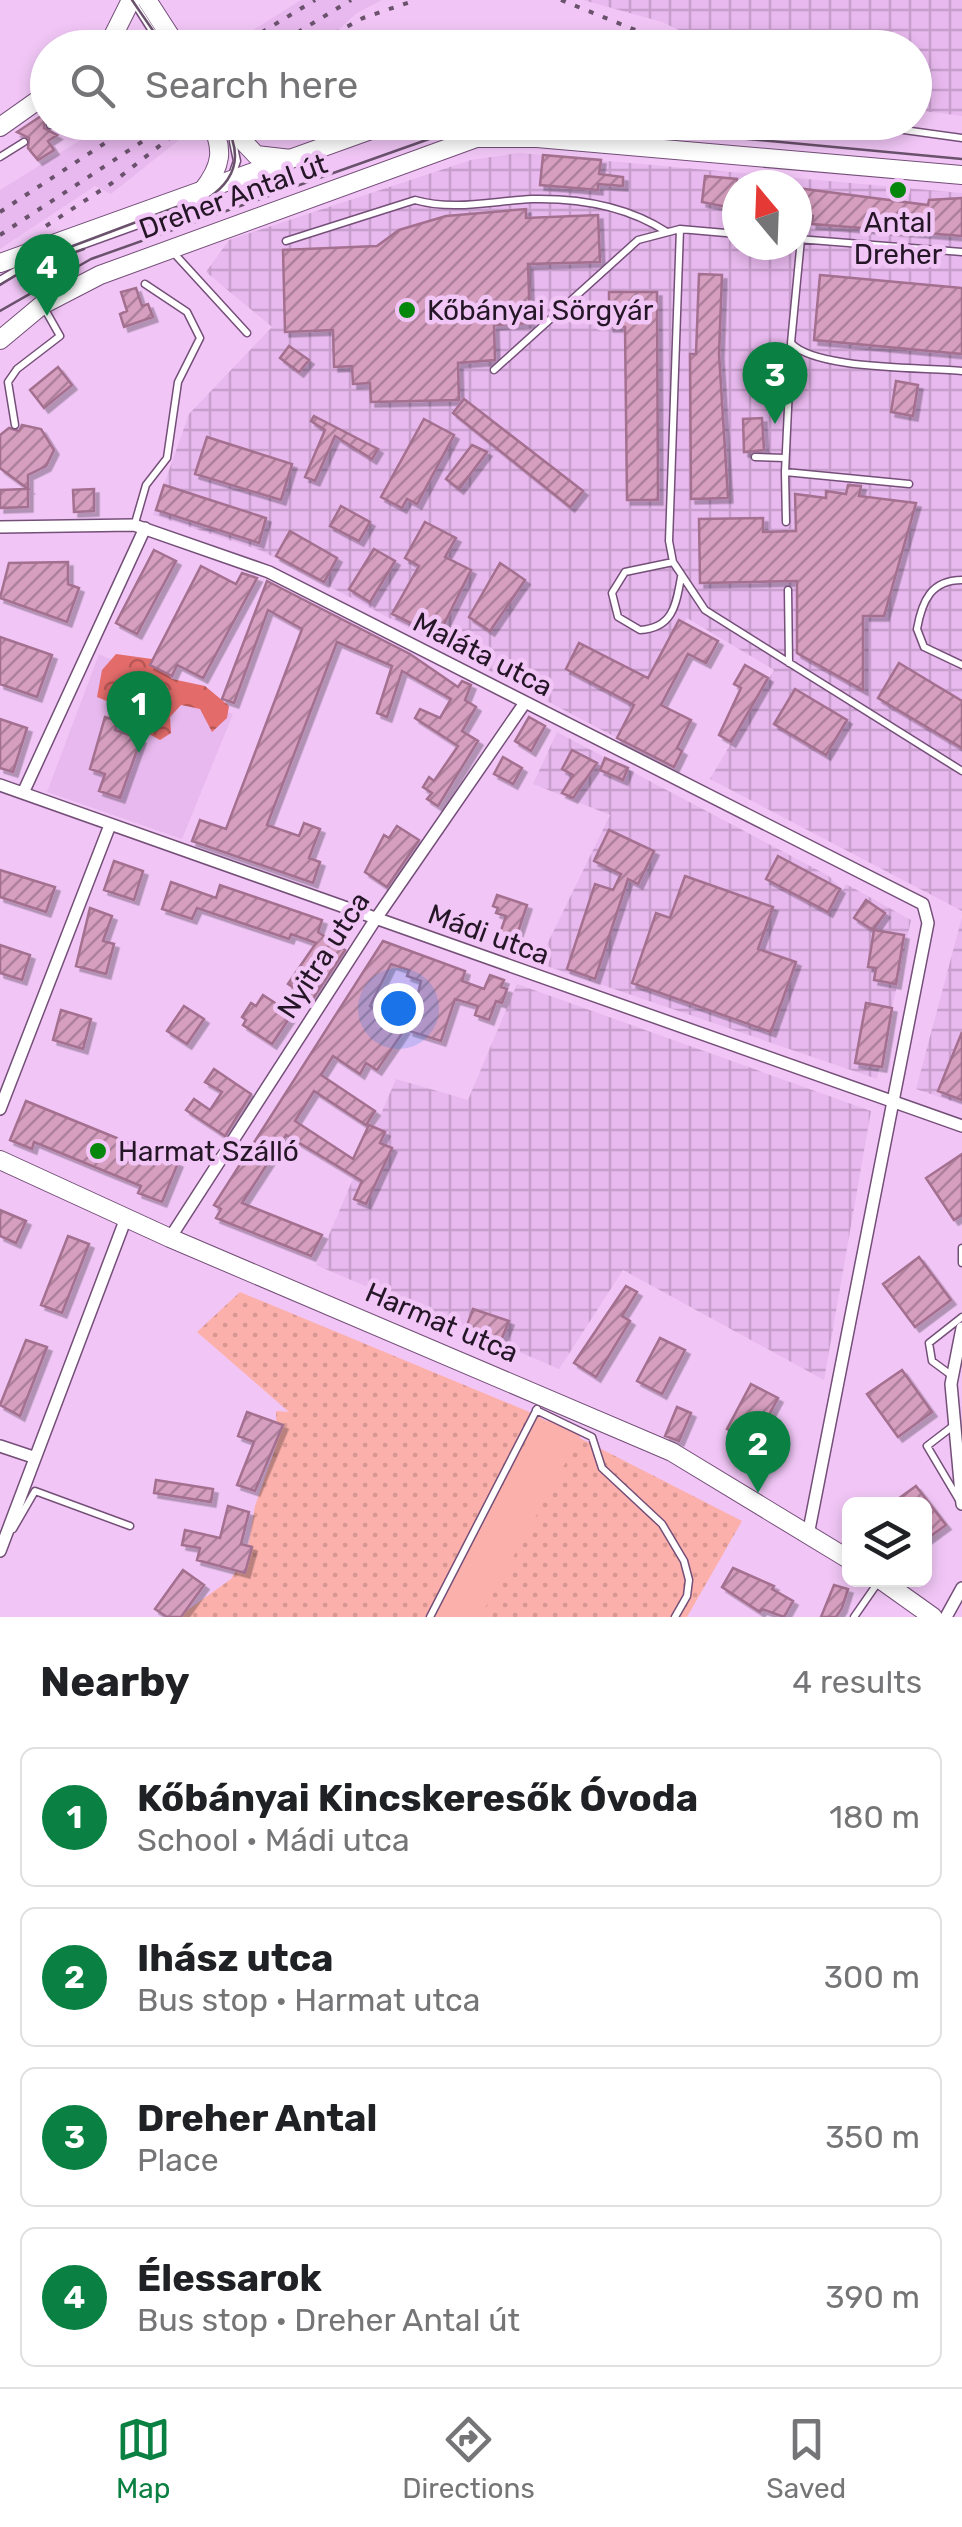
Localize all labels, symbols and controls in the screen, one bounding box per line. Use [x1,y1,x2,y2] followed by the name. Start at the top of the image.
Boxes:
[30,30,932,140] search box
[65,58,120,113] icon: search
[145,62,358,108] text: Search here
[135,147,332,246] street label: Dreher Antal út
[722,170,812,260] north arrow
[887,179,909,201] marker: Antal Dreher
[854,206,943,271] place label: Antal Dreher
[15,234,80,316] pin: 4
[427,294,654,327] place label: Kőbányai Sörgyár
[396,299,418,321] marker: Kőbányai Sörgyár
[742,342,808,424] pin: 3
[408,605,558,704] street label: Maláta utca
[106,670,172,753] pin: 1
[270,886,376,1025] street label: Nyitra utca
[424,897,554,972] street label: Mádi utca
[373,983,424,1034] your location
[118,1135,299,1168] place label: Harmat Szálló
[87,1140,109,1162] marker: Harmat Szálló
[360,1275,523,1369] street label: Harmat utca
[726,1410,790,1493] pin: 2
[842,1497,932,1587] map controls
[842,1497,932,1587] button: layers
[40,1657,190,1707] text: Nearby
[792,1663,922,1701] text: 4 results
[137,1775,698,1821] text: Kőbányai Kincskeresők Óvoda
[67,1798,82,1836] text: 1
[829,1798,920,1836] text: 180 m
[137,1821,410,1859] text: School · Mádi utca
[137,1935,334,1981] text: Ihász utca
[64,1958,85,1996] text: 2
[824,1958,920,1996] text: 300 m
[137,1981,480,2019] text: Bus stop · Harmat utca
[137,2095,377,2141] text: Dreher Antal
[64,2118,85,2156] text: 3
[825,2118,920,2156] text: 350 m
[137,2141,219,2179] text: Place
[137,2255,322,2301] text: Élessarok
[64,2278,85,2316] text: 4
[825,2278,920,2316] text: 390 m
[137,2301,520,2339] text: Bus stop · Dreher Antal út
[116,2412,171,2505] tab: Map
[402,2412,535,2505] tab: Directions
[766,2412,846,2505] tab: Saved

